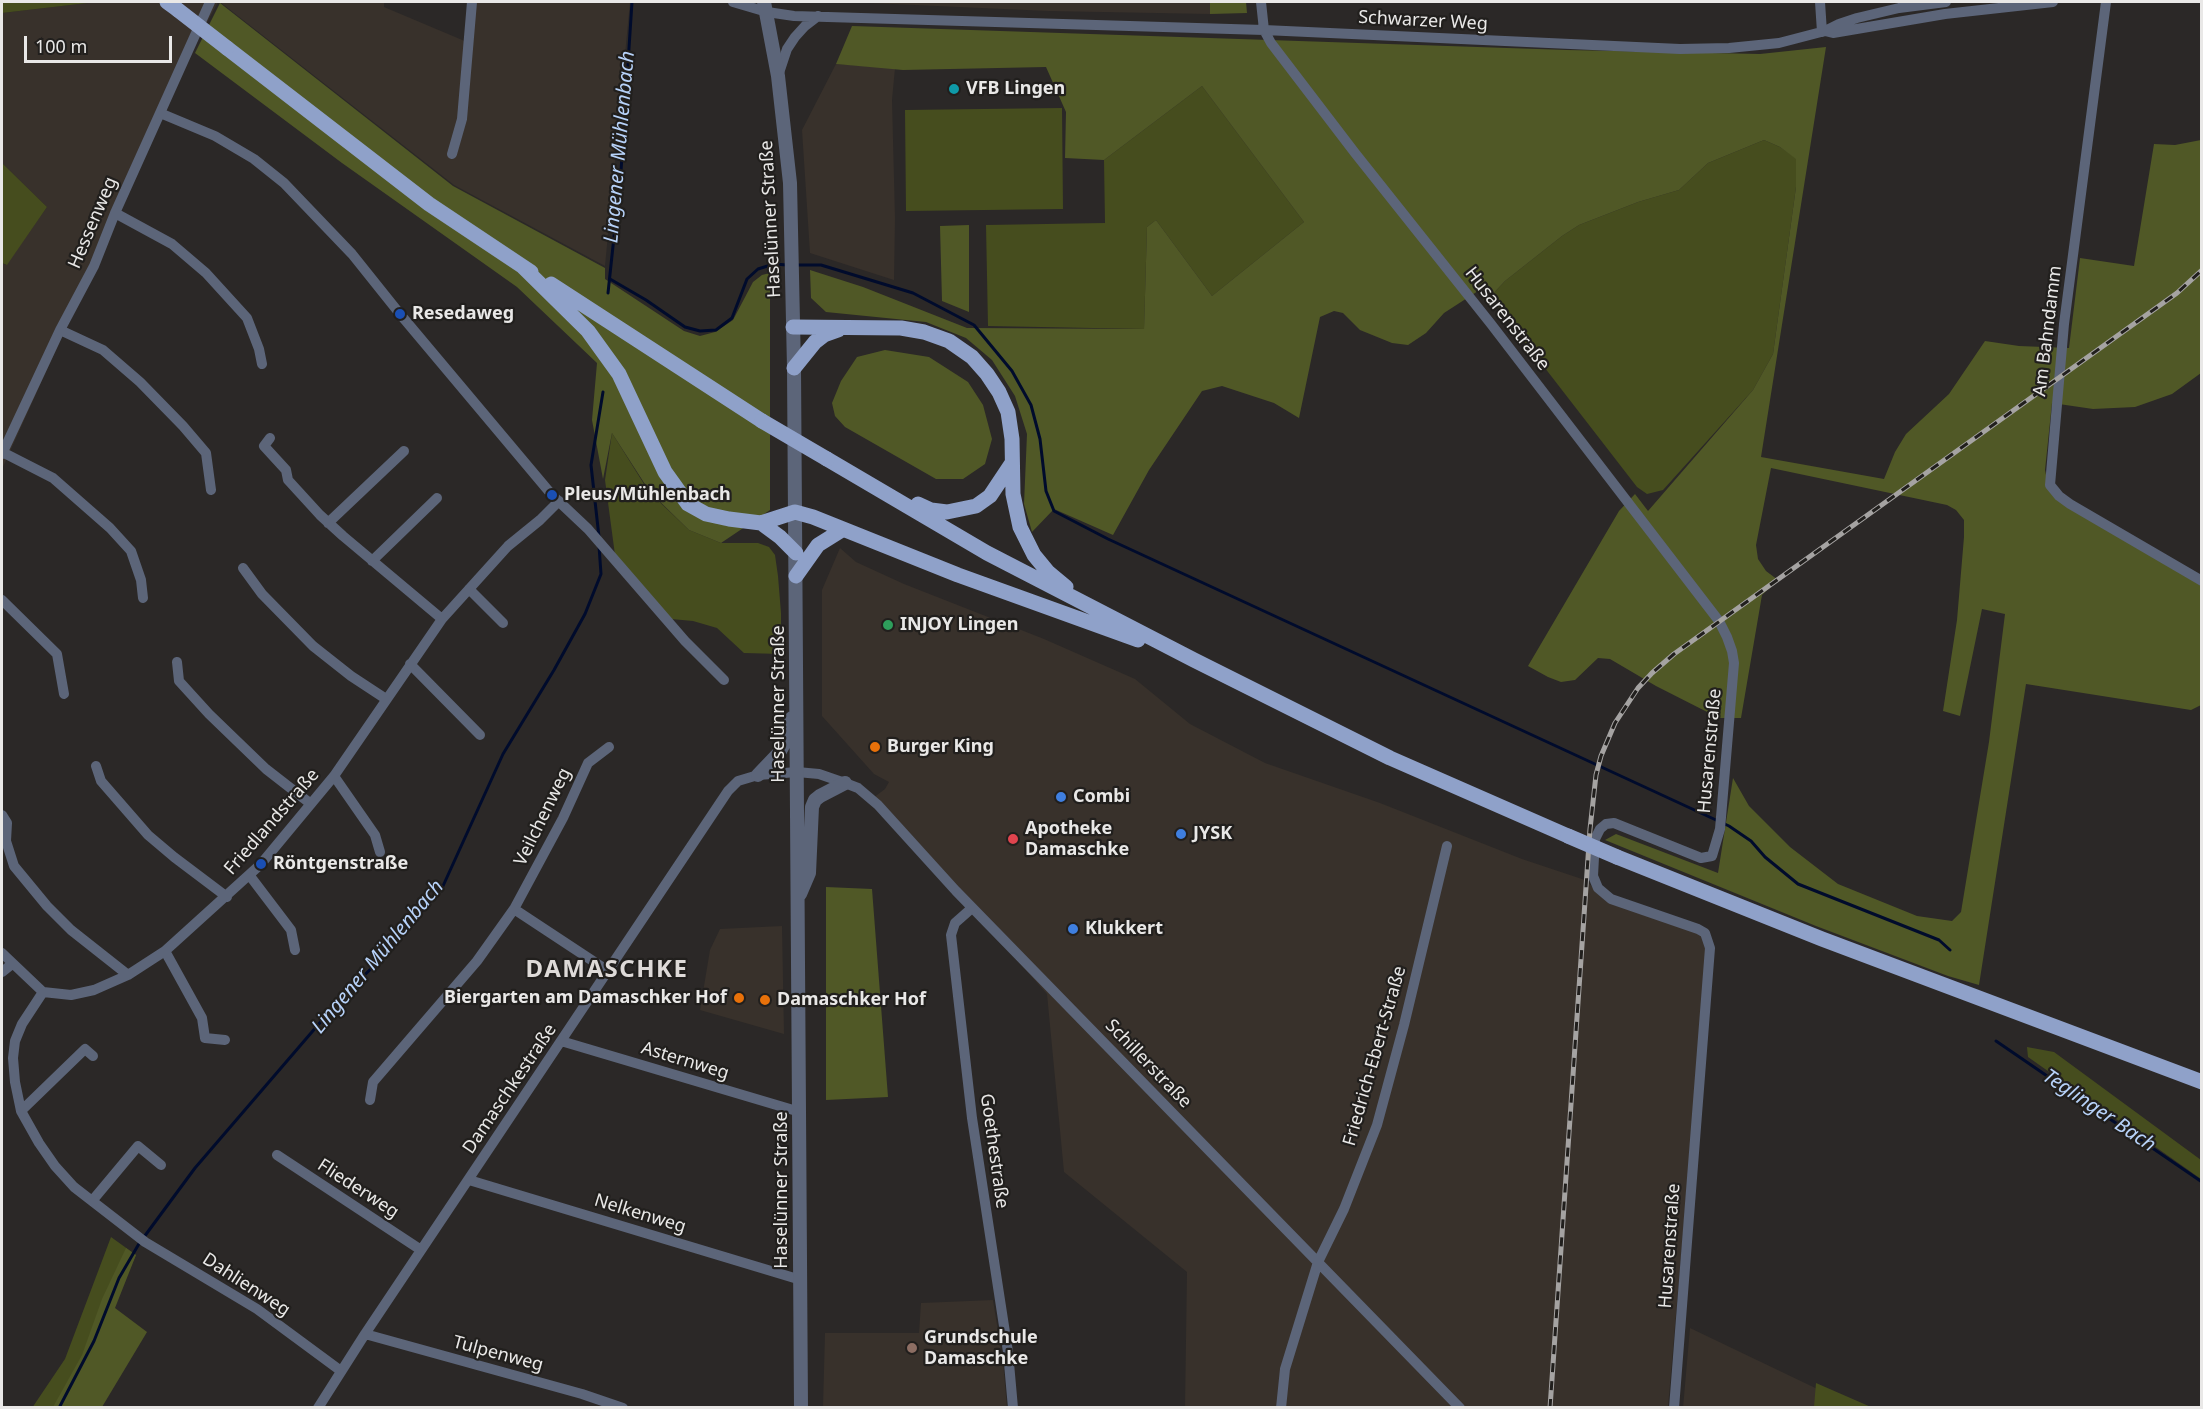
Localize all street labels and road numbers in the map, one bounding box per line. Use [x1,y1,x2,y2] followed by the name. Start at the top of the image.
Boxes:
[1358,7,1488,35] street label: Schwarzer Weg
[756,140,786,298] street label: Haselünner Straße
[64,174,122,272] street label: Hessenweg
[1460,263,1554,375] street label: Husarenstraße
[2029,264,2067,398] street label: Am Bahndamm
[768,625,790,783] street label: Haselünner Straße
[1694,688,1726,814] street label: Husarenstraße
[510,764,576,870] street label: Veilchenweg
[220,765,324,879] street label: Friedlandstraße
[1339,963,1411,1149] street label: Friedrich-Ebert-Straße
[1100,1015,1196,1113] street label: Schillerstraße
[459,1020,561,1158] street label: Damaschkestraße
[638,1037,732,1085] street label: Asternweg
[975,1092,1013,1210] street label: Goethestraße
[771,1111,793,1269] street label: Haselünner Straße
[313,1155,403,1223] street label: Fliederweg
[1655,1183,1685,1309] street label: Husarenstraße
[592,1190,688,1238] street label: Nelkenweg
[198,1249,294,1321] street label: Dahlienweg
[450,1332,546,1376] street label: Tulpenweg

